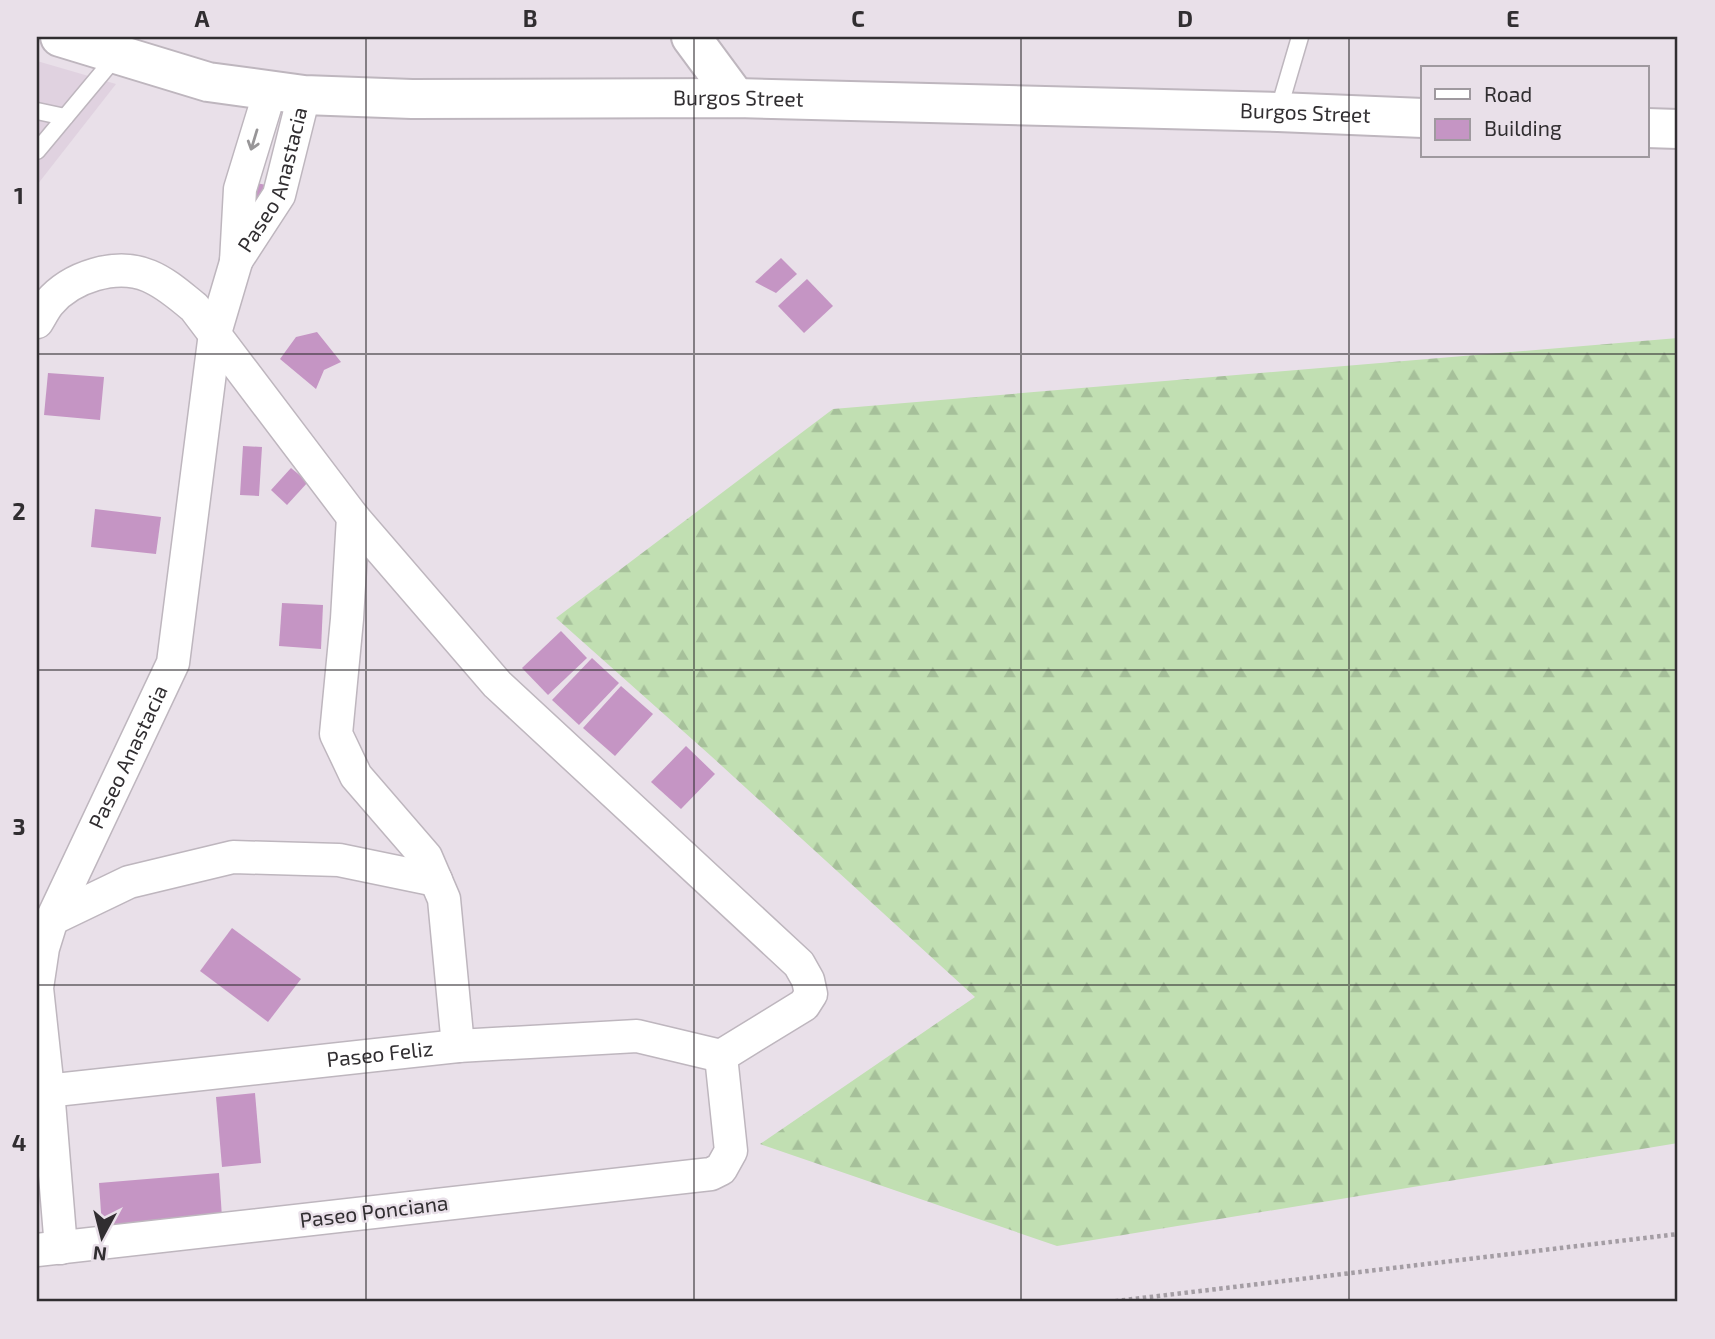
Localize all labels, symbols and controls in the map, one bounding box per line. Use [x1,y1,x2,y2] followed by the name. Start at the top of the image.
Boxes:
[194,4,210,32] text: A
[523,4,537,32] text: B
[851,4,865,32] text: C
[1177,4,1193,32] text: D
[1506,4,1520,32] text: E
[1421,66,1648,158] legend
[1484,81,1532,106] text: Road
[673,84,804,111] street label: Burgos Street
[1240,97,1371,127] street label: Burgos Street
[231,104,312,256] street label: Paseo Anastacia
[1484,115,1562,140] text: Building
[247,129,260,151] one-way arrow
[14,181,24,209] text: 1
[12,497,26,525] text: 2
[83,681,172,832] street label: Paseo Anastacia
[12,812,26,840] text: 3
[325,1035,434,1071] street label: Paseo Feliz
[12,1128,26,1156] text: 4
[298,1189,450,1232] street label: Paseo Ponciana
[66,1202,136,1272] north arrow
[92,1242,108,1267] text: N

